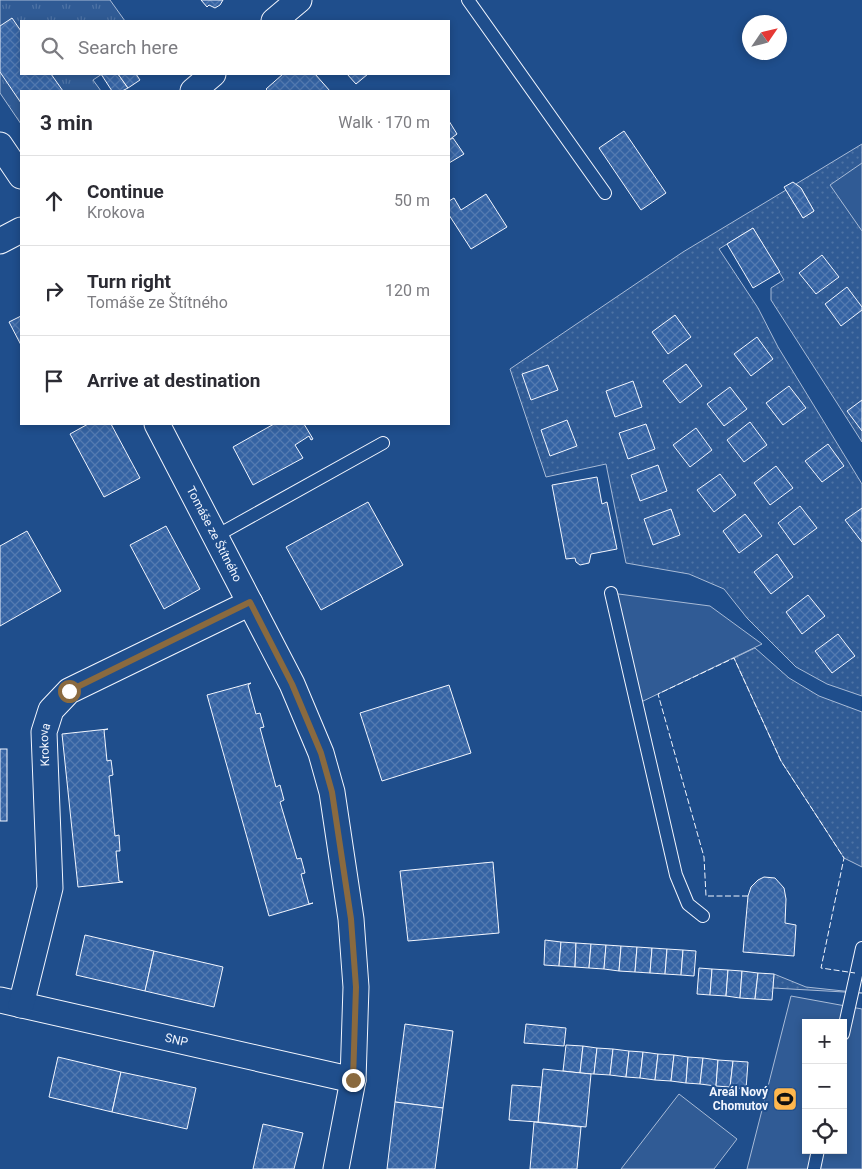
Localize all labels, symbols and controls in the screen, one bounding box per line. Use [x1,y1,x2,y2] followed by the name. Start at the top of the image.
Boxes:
[742,15,787,60] north arrow
[20,20,450,75] search box
[38,34,66,62] icon: search
[78,36,178,59] text: Search here
[40,111,93,135] text: 3 min
[338,113,430,132] text: Walk · 170 m
[87,180,164,203] text: Continue
[40,187,68,215] icon: ahead
[394,191,430,210] text: 50 m
[87,203,145,222] text: Krokova
[87,270,171,293] text: Turn right
[40,277,68,305] icon: right
[385,281,430,300] text: 120 m
[87,293,228,312] text: Tomáše ze Štítného
[40,367,68,395] icon: arrive
[87,369,260,392] text: Arrive at destination
[184,484,245,584] street label: Tomáše ze Štítného
[58,680,81,703] route start
[37,721,53,767] street label: Krokova
[802,1019,847,1154] map controls
[802,1019,847,1064] button: +
[164,1031,190,1049] street label: SNP
[802,1064,847,1109] button: −
[342,1069,365,1092] route end
[709,1085,769,1113] place label: Areál Nový Chomutov
[772,1086,798,1112] sports icon: Areál Nový Chomutov
[802,1109,847,1154] button: locate

